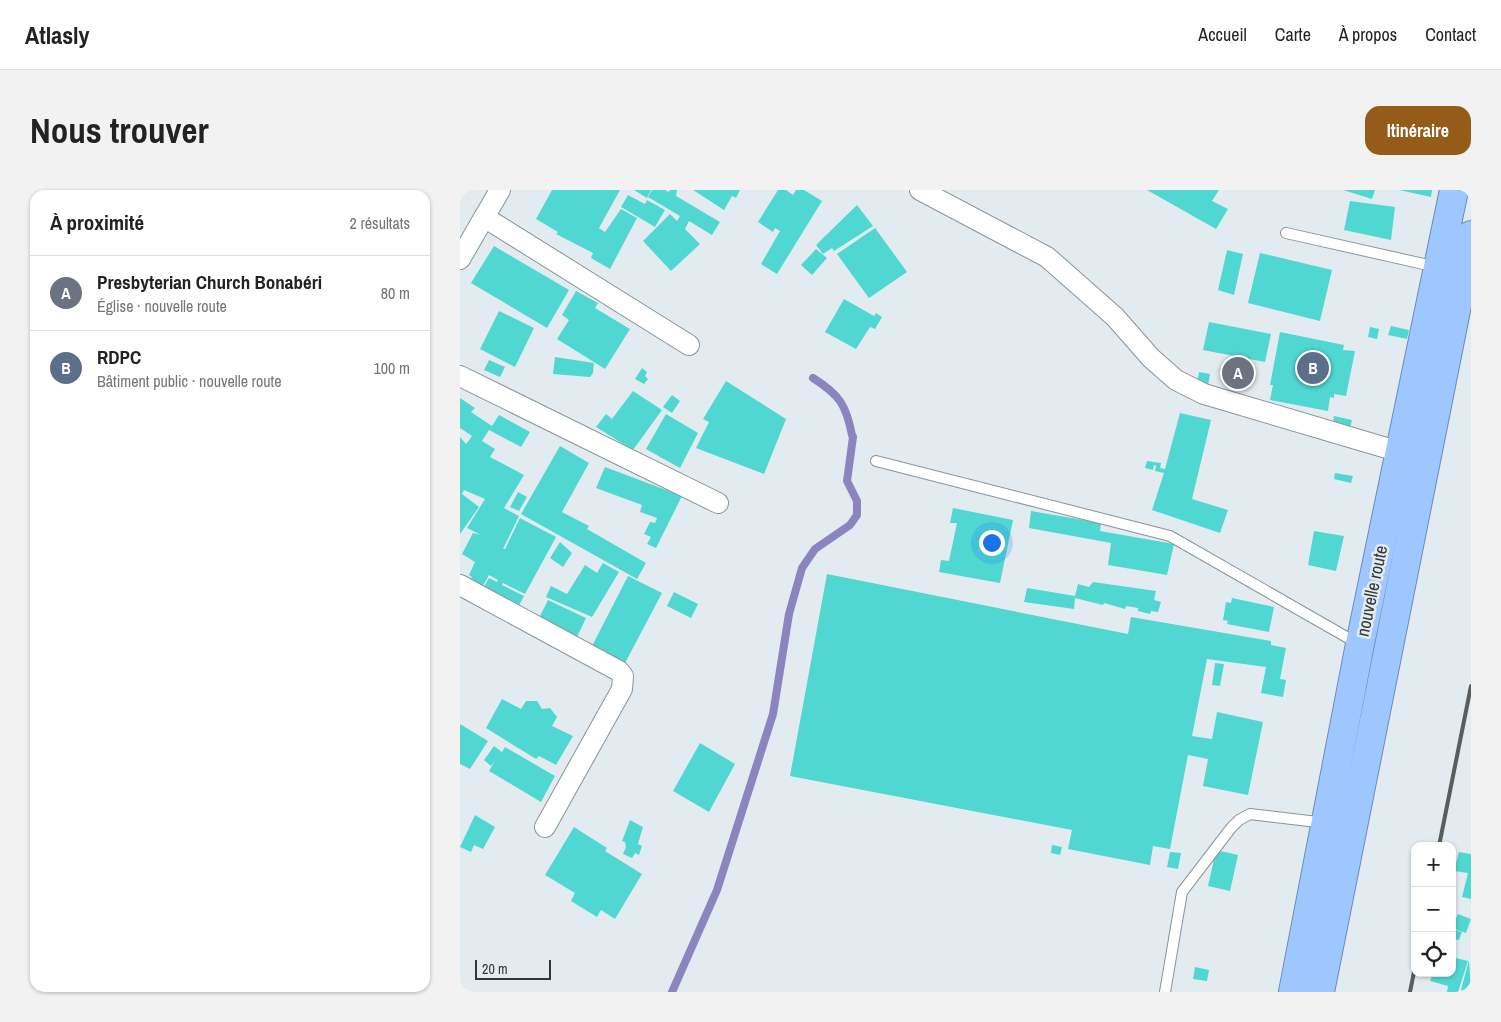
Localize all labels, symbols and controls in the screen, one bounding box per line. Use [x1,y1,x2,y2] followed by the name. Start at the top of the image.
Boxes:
[25,19,90,51] text: Atlasly
[1198,22,1247,47] text: Accueil
[1275,22,1311,47] text: Carte
[1339,22,1397,47] text: À propos
[1425,22,1476,47] text: Contact
[1365,106,1471,155] button: Itinéraire
[30,107,209,154] text: Nous trouver
[50,208,144,237] text: À proximité
[349,212,410,234] text: 2 résultats
[97,269,322,295] text: Presbyterian Church Bonabéri
[61,282,71,304] text: A
[381,282,410,304] text: 80 m
[97,295,227,317] text: Église · nouvelle route
[97,344,141,370] text: RDPC
[1297,349,1329,387] pin: B
[1222,354,1254,392] pin: A
[61,357,71,379] text: B
[374,357,410,379] text: 100 m
[97,370,282,392] text: Bâtiment public · nouvelle route
[979,530,1005,556] your location
[1350,543,1393,639] street label: nouvelle route
[1411,842,1456,977] map controls
[1411,842,1456,887] button: +
[1411,887,1456,932] button: −
[1411,932,1456,977] button: locate
[475,957,551,980] scale bar
[482,960,508,978] text: 20 m

